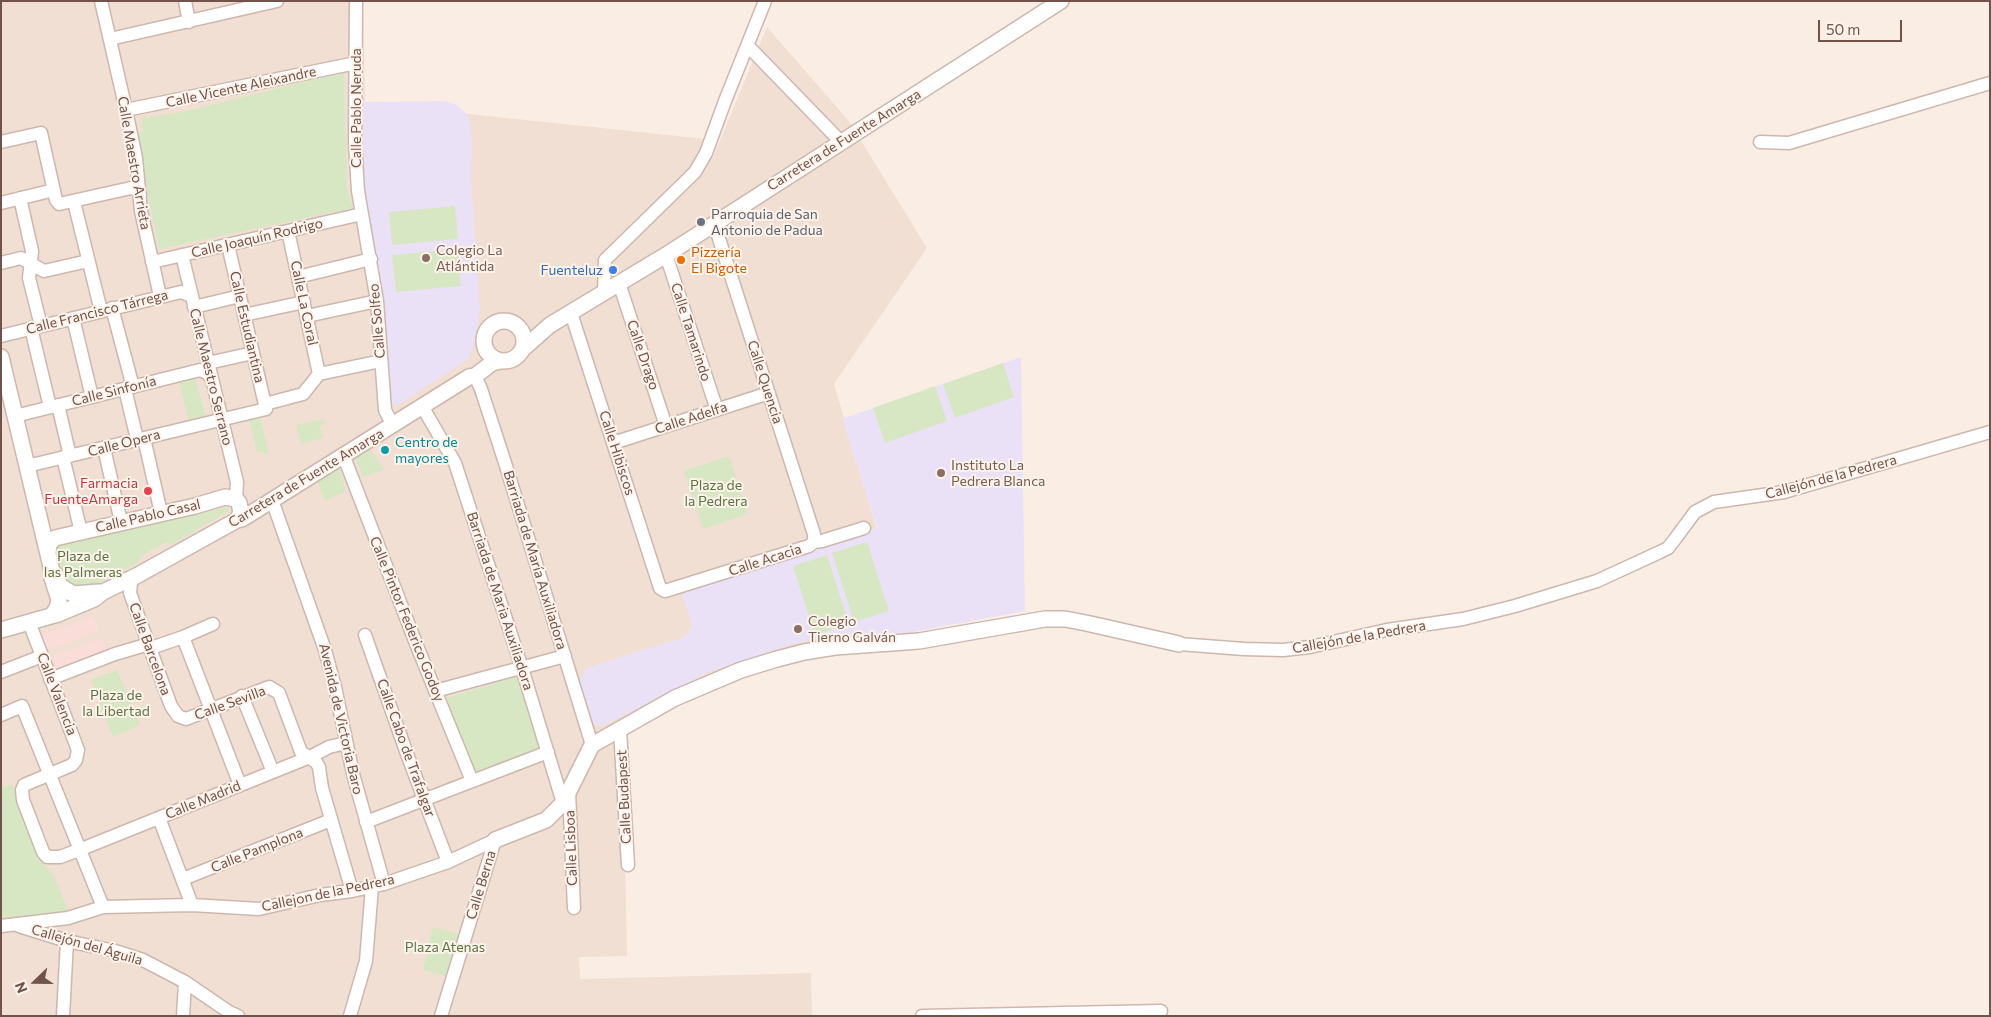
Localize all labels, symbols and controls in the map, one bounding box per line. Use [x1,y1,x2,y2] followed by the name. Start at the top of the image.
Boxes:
[1821,10,1905,42] scale bar
[1826,20,1860,38] text: 50 m
[348,48,364,168] street label: Calle Pablo Neruda
[164,63,318,111] street label: Calle Vicente Aleixandre
[764,86,924,194] street label: Carretera de Fuente Amarga
[114,95,154,231] street label: Calle Maestro Arrieta
[711,206,823,238] place label: Parroquia de San Antonio de Padua
[190,215,324,261] street label: Calle Joaquín Rodrigo
[695,216,707,228] marker: Parroquia de San Antonio de Padua
[436,242,502,274] place label: Colegio La Atlántida
[691,244,747,276] place label: Pizzería El Bigote
[420,252,432,264] marker: Colegio La Atlántida
[675,254,687,266] marker: Pizzería El Bigote
[287,259,321,347] street label: Calle La Coral
[541,262,603,278] place label: Fuenteluz
[607,264,619,276] marker: Fuenteluz
[226,270,268,384] street label: Calle Estudiantina
[667,281,715,383] street label: Calle Tamarindo
[365,283,389,359] street label: Calle Solfeo
[24,286,170,338] street label: Calle Francisco Tárrega
[186,307,236,447] street label: Calle Maestro Serrano
[623,318,663,392] street label: Calle Drago
[744,338,786,426] street label: Calle Quencia
[70,372,158,410] street label: Calle Sinfonía
[653,398,729,438] street label: Calle Adelfa
[595,409,639,497] street label: Calle Hibiscos
[225,425,387,531] street label: Carretera de Fuente Amarga
[86,426,162,460] street label: Calle Opera
[395,434,458,467] place label: Centro de mayores
[379,444,391,456] marker: Centro de mayores
[1763,451,1899,503] street label: Callejón de la Pedrera
[951,457,1045,490] place label: Instituto La Pedrera Blanca
[935,467,947,479] marker: Instituto La Pedrera Blanca
[500,468,570,652] street label: Barriada de María Auxiliadora
[44,475,138,508] place label: Farmacia FuenteAmarga
[684,477,748,510] park label: Plaza de la Pedrera
[142,485,154,497] marker: Farmacia FuenteAmarga
[94,496,202,536] street label: Calle Pablo Casal
[463,510,537,692] street label: Barriada de Maria Auxiliadora
[366,534,448,704] street label: Calle Pintor Federico Godoy
[726,540,804,580] street label: Calle Acacia
[44,548,122,580] park label: Plaza de las Palmeras
[125,600,175,698] street label: Calle Barcelona
[808,613,896,646] place label: Colegio Tierno Galván
[1291,617,1427,657] street label: Callejón de la Pedrera
[792,623,804,635] marker: Colegio Tierno Galván
[315,642,367,796] street label: Avenida de Victoria Baro
[34,650,80,738] street label: Calle Valencia
[373,677,439,819] street label: Calle Cabo de Trafalgar
[192,682,268,724] street label: Calle Sevilla
[82,687,150,720] park label: Plaza de la Libertad
[613,750,635,844] street label: Calle Budapest
[163,777,243,823] street label: Calle Madrid
[561,810,581,886] street label: Calle Lisboa
[208,824,306,876] street label: Calle Pamplona
[463,848,499,922] street label: Calle Berna
[260,871,396,915] street label: Callejon de la Pedrera
[29,921,145,969] street label: Callejón del Águila
[405,939,485,955] park label: Plaza Atenas
[10,957,60,1007] north arrow
[11,980,30,996] text: N

